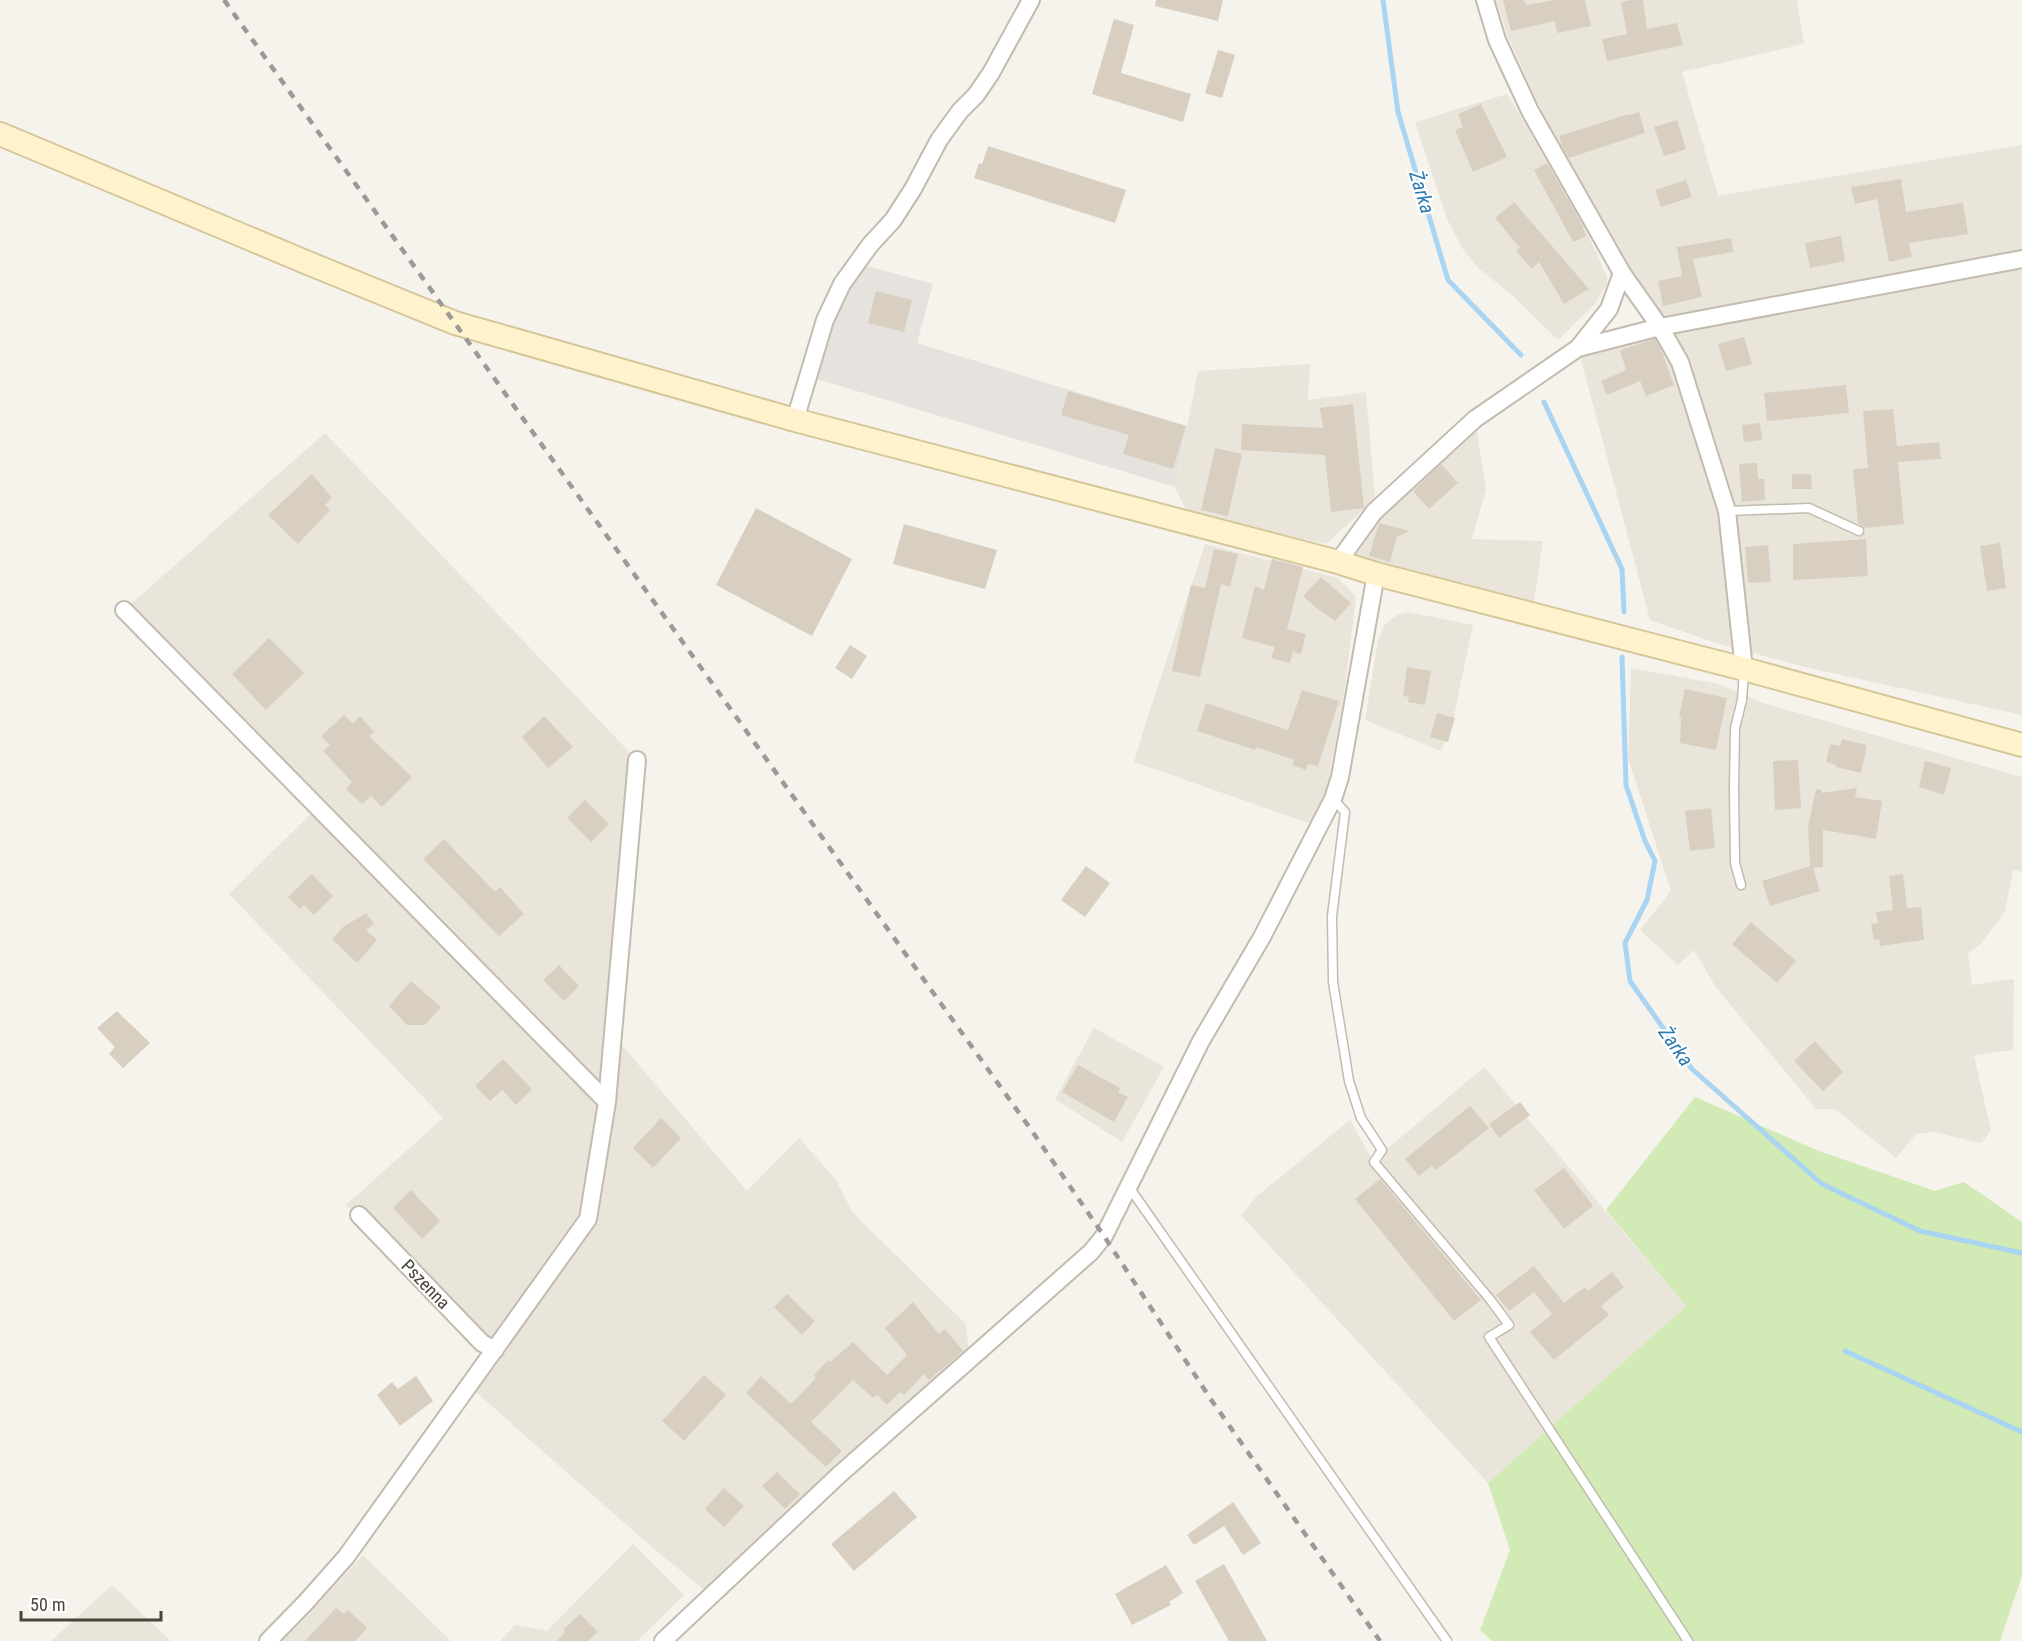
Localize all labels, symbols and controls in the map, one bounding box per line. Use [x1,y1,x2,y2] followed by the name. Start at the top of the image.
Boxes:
[1404,167,1440,216] water label: Żarka
[1653,1021,1698,1071] water label: Żarka
[397,1255,455,1313] street label: Pszenna
[21,1584,160,1622] scale bar
[30,1594,65,1615] text: 50 m

